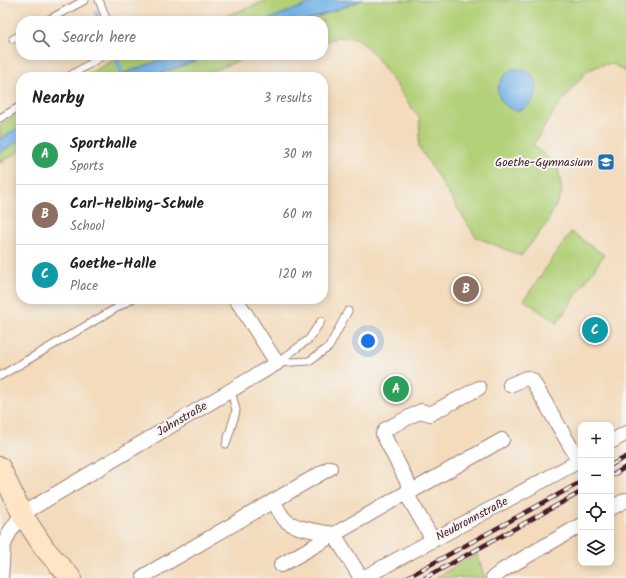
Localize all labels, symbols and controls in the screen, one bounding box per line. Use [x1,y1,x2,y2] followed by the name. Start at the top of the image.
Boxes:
[16,16,328,60] search box
[62,26,136,50] text: Search here
[30,27,52,49] icon: search
[32,85,84,112] text: Nearby
[264,88,312,109] text: 3 results
[70,132,137,156] text: Sporthalle
[41,144,49,165] text: A
[283,144,312,165] text: 30 m
[596,152,616,172] school or university icon: Goethe-Gymnasium
[495,153,593,172] place label: Goethe-Gymnasium
[70,156,104,177] text: Sports
[70,192,204,216] text: Carl-Helbing-Schule
[41,204,49,225] text: B
[283,204,312,225] text: 60 m
[70,216,105,237] text: School
[70,252,156,276] text: Goethe-Halle
[41,264,49,285] text: C
[278,264,312,285] text: 120 m
[453,274,479,304] pin: B
[70,276,98,297] text: Place
[582,315,608,345] pin: C
[358,331,378,351] your location
[383,374,409,404] pin: A
[153,397,211,441] street label: Jahnstraße
[578,422,614,566] map controls
[578,422,614,458] button: +
[578,458,614,494] button: −
[432,492,512,546] street label: Neubronnstraße
[578,494,614,530] button: locate
[578,530,614,566] button: layers

